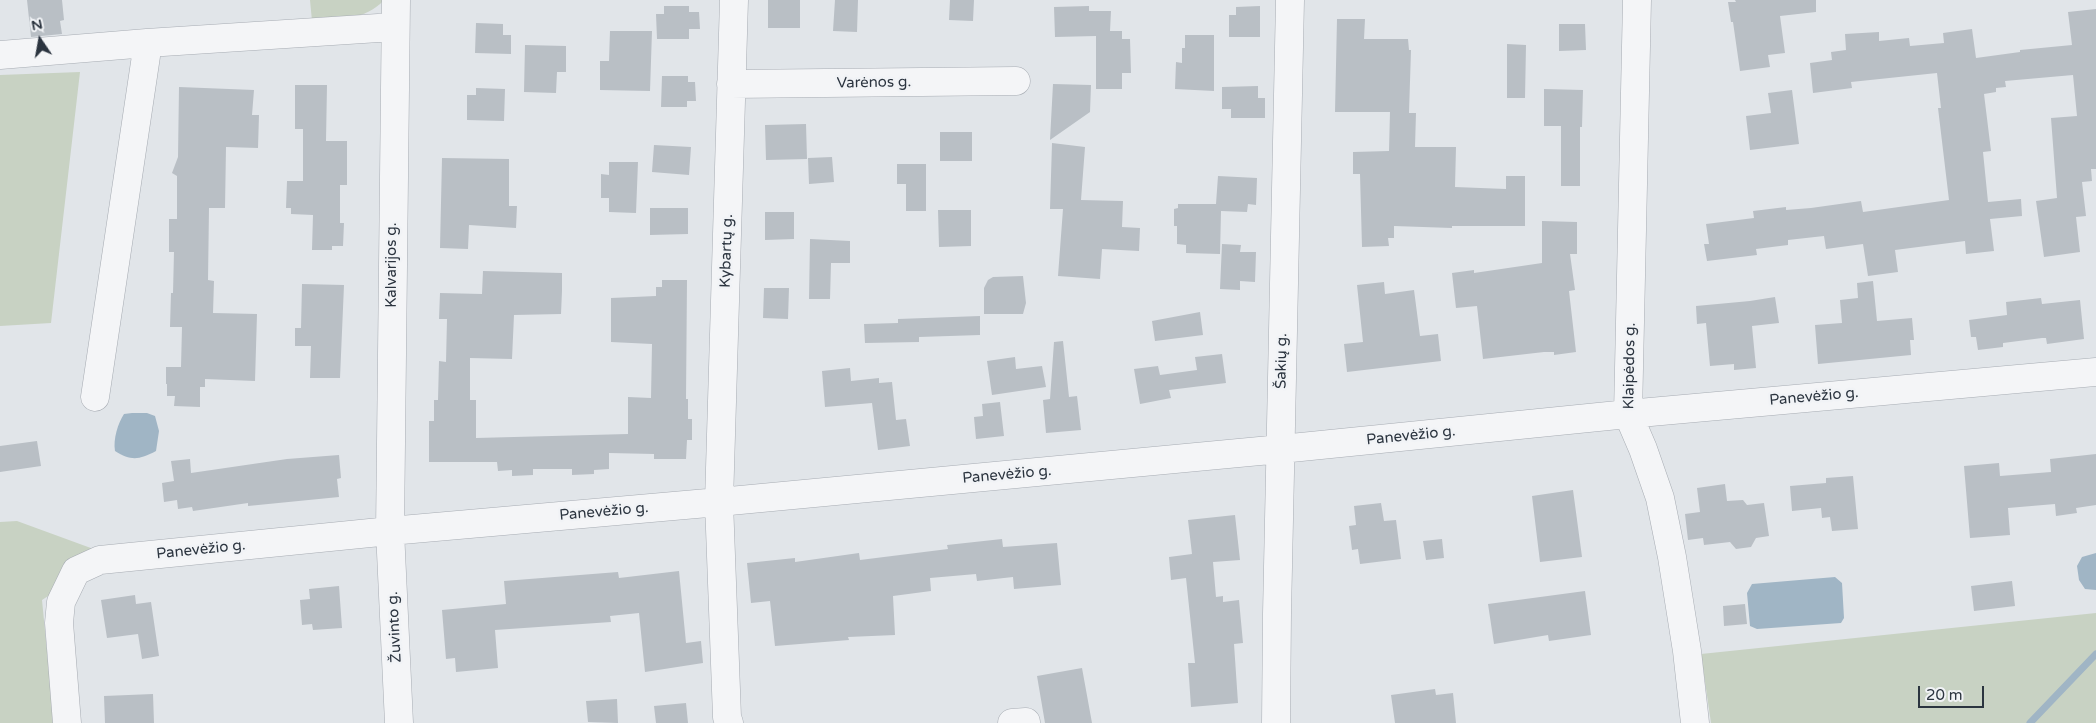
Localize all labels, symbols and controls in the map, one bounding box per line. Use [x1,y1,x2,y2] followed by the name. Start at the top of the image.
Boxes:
[15,15,65,65] north arrow
[30,15,44,34] text: N
[836,73,912,93] street label: Varėnos g.
[717,214,737,288] street label: Kybartų g.
[383,222,401,308] street label: Kalvarijos g.
[1620,322,1640,410] street label: Klaipėdos g.
[1273,333,1291,389] street label: Šakių g.
[1769,384,1859,410] street label: Panevėžio g.
[1366,422,1456,450] street label: Panevėžio g.
[962,462,1052,488] street label: Panevėžio g.
[559,499,649,525] street label: Panevėžio g.
[156,536,246,564] street label: Panevėžio g.
[384,591,406,663] street label: Žuvinto g.
[1921,676,1987,708] scale bar
[1926,686,1963,704] text: 20 m

